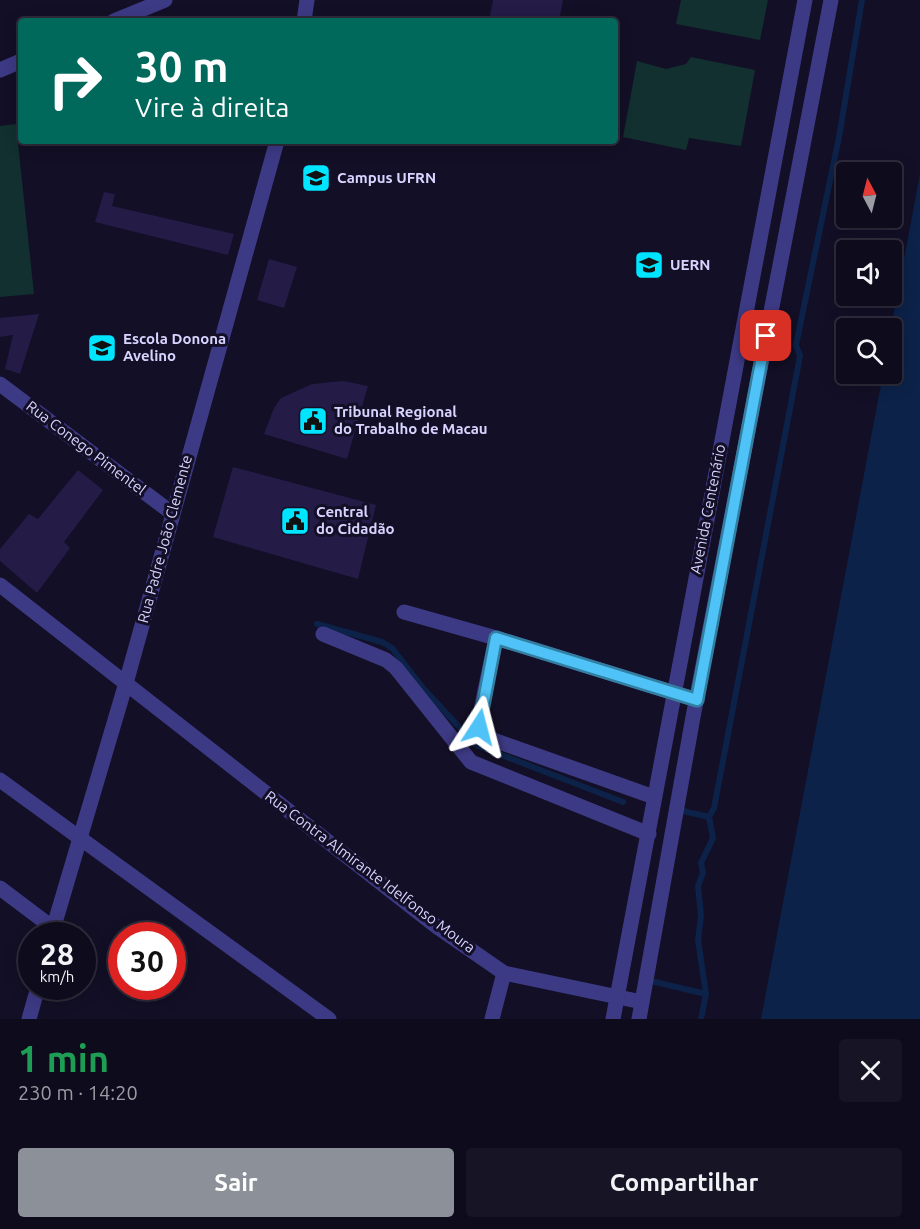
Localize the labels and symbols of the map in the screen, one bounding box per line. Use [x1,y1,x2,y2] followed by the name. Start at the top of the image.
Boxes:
[300,162,332,194] school or university icon: Campus UFRN
[836,162,902,228] north arrow
[337,169,436,186] place label: Campus UFRN
[633,249,665,281] school or university icon: UERN
[670,256,710,273] place label: UERN
[740,310,791,361] pin
[123,330,226,364] place label: Escola Donona Avelino
[86,332,118,364] school or university icon: Escola Donona Avelino
[23,397,149,498] street label: Rua Conego Pimentel
[334,403,488,437] place label: Tribunal Regional do Trabalho de Macau
[297,405,329,437] public building icon: Tribunal Regional do Trabalho de Macau
[687,443,728,575] street label: Avenida Centenário
[134,453,195,625] street label: Rua Padre João Clemente
[316,503,395,537] place label: Central do Cidadão
[279,505,311,537] public building icon: Central do Cidadão
[447,695,511,759] position arrow
[262,787,479,956] street label: Rua Contra Almirante Idelfonso Moura
[108,922,186,1000] speed limit sign: 30

